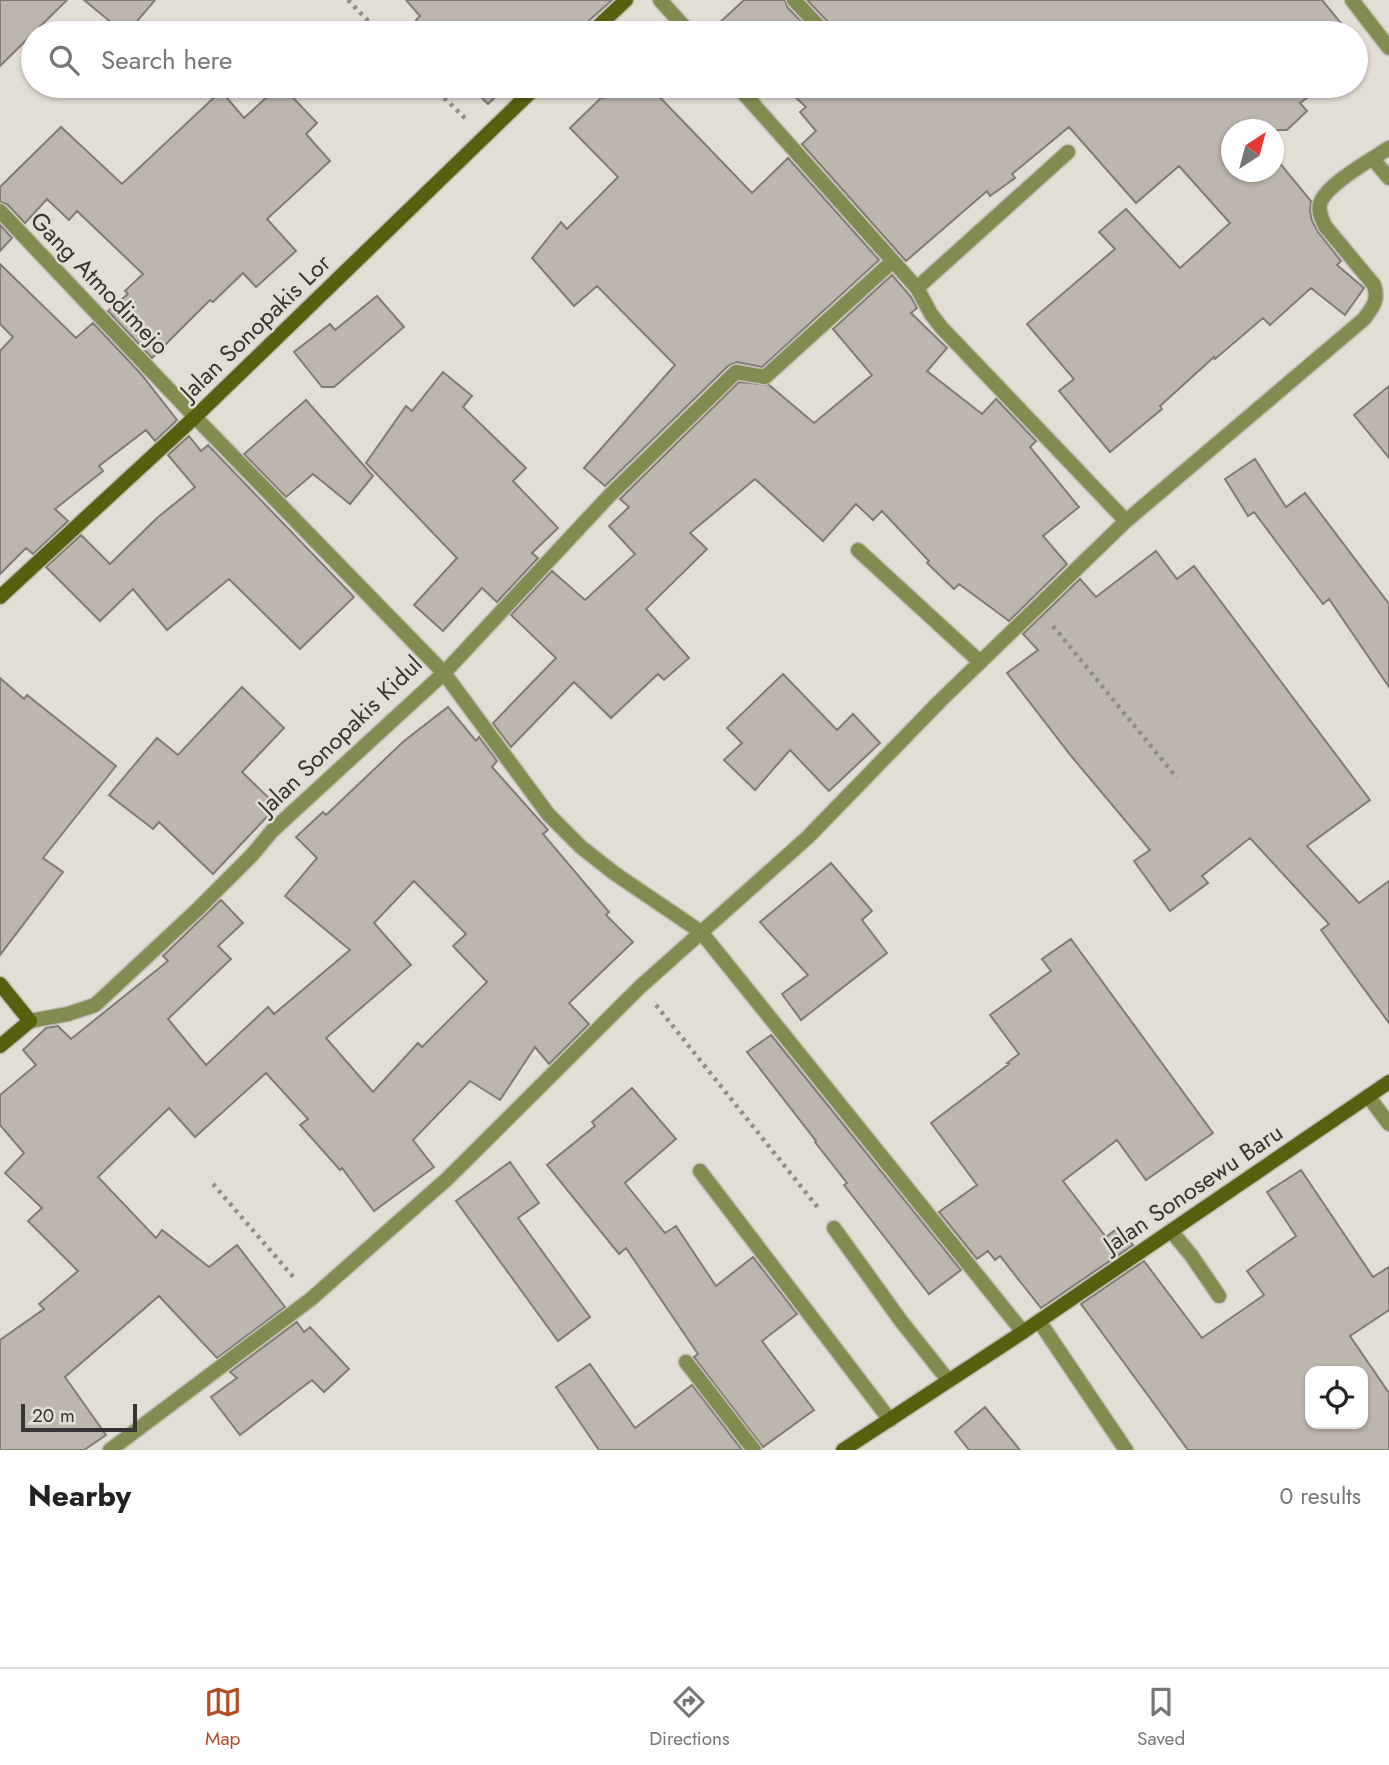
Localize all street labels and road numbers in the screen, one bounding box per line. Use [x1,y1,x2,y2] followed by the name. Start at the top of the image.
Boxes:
[22,204,178,362] street label: Gang Atmodimejo
[170,245,339,410] street label: Jalan Sonopakis Lor
[248,647,430,825] street label: Jalan Sonopakis Kidul
[1094,1115,1290,1263] street label: Jalan Sonosewu Baru

